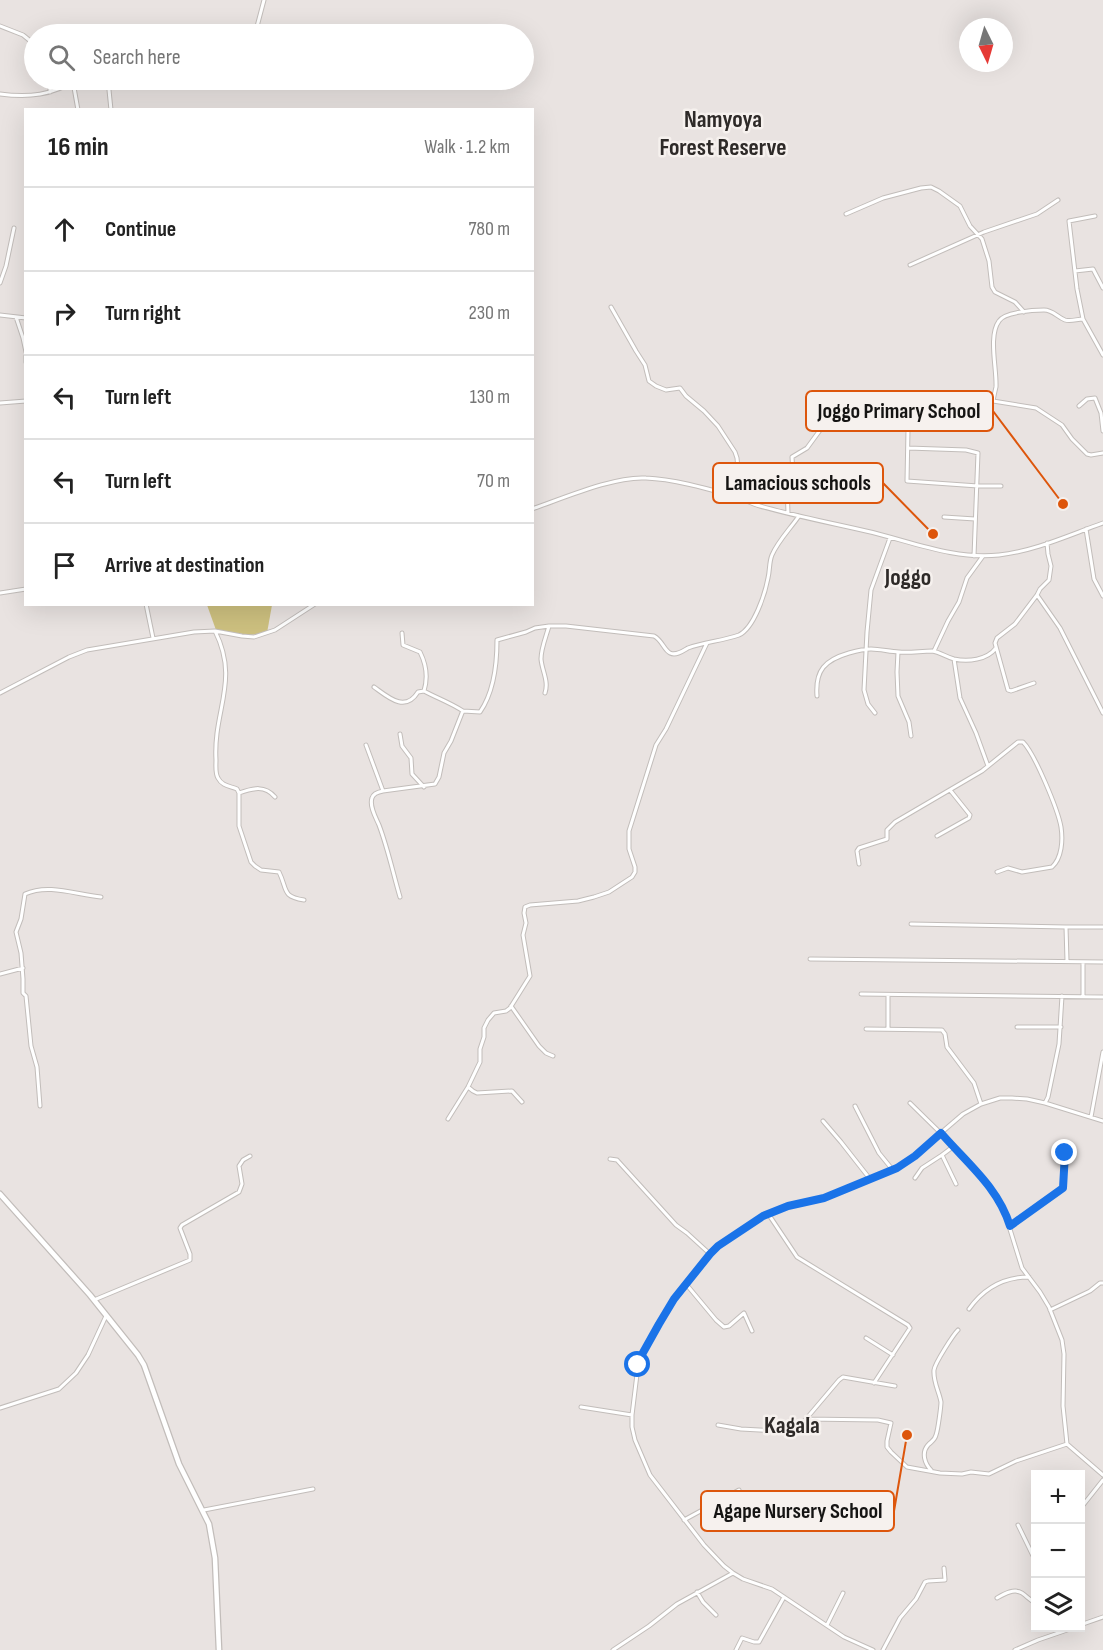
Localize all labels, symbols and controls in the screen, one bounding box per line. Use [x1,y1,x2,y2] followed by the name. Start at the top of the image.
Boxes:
[959,18,1013,72] north arrow
[24,24,534,90] search box
[45,41,78,74] icon: search
[93,44,180,71] text: Search here
[659,105,787,162] district label: Namyoya Forest Reserve
[48,132,109,163] text: 16 min
[424,135,510,159] text: Walk · 1.2 km
[48,213,81,246] icon: ahead
[105,216,176,243] text: Continue
[468,217,510,241] text: 780 m
[48,297,81,330] icon: right
[105,300,181,327] text: Turn right
[468,301,510,325] text: 230 m
[48,381,81,414] icon: left
[105,384,171,411] text: Turn left
[470,385,510,409] text: 130 m
[806,391,993,431] callout: Joggo Primary School
[816,398,981,425] text: Joggo Primary School
[713,463,883,503] callout: Lamacious schools
[48,465,81,498] icon: left
[105,468,171,495] text: Turn left
[477,469,510,493] text: 70 m
[725,470,871,497] text: Lamacious schools
[48,549,81,582] icon: arrive
[105,552,264,579] text: Arrive at destination
[884,563,931,592] district label: Joggo
[1051,1139,1077,1165] route end
[624,1351,650,1377] route start
[764,1411,820,1440] district label: Kagala
[1031,1470,1085,1632] map controls
[1031,1470,1085,1524] button: +
[701,1491,894,1531] callout: Agape Nursery School
[712,1498,883,1525] text: Agape Nursery School
[1031,1524,1085,1578] button: −
[1031,1578,1085,1632] button: layers

